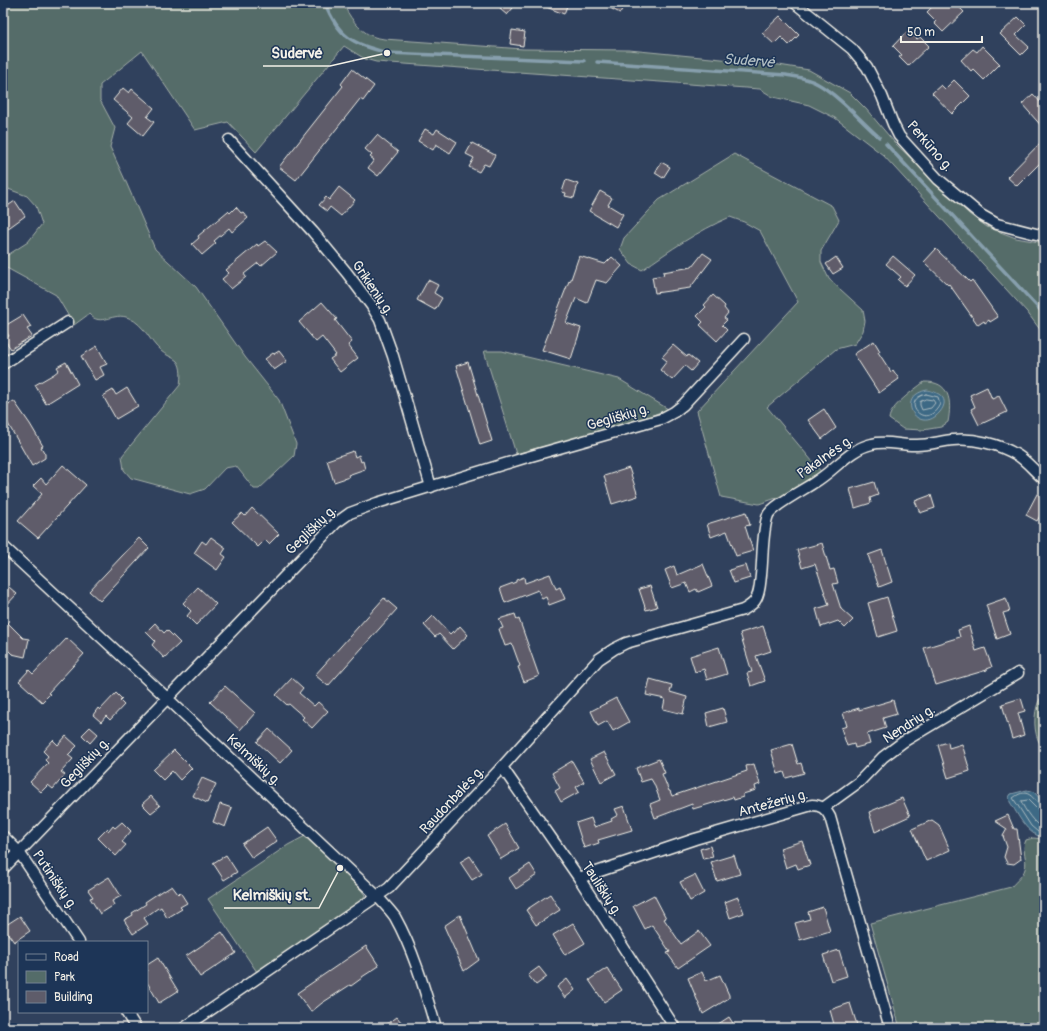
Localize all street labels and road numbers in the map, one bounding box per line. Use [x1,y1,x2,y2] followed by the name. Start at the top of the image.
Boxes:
[903,117,957,175] street label: Perkūno g.
[348,257,398,319] street label: Grikienių g.
[585,400,651,434] street label: Gegliškių g.
[794,432,856,482] street label: Pakalnės g.
[282,502,340,558] street label: Gegliškių g.
[880,701,938,747] street label: Nendrių g.
[223,730,285,790] street label: Kelmiškių g.
[57,734,113,792] street label: Gegliškių g.
[416,762,488,838] street label: Raudonbalės g.
[736,786,810,820] street label: Antežerių g.
[29,847,81,913] street label: Putiniškių g.
[578,859,626,919] street label: Tauliškių g.

